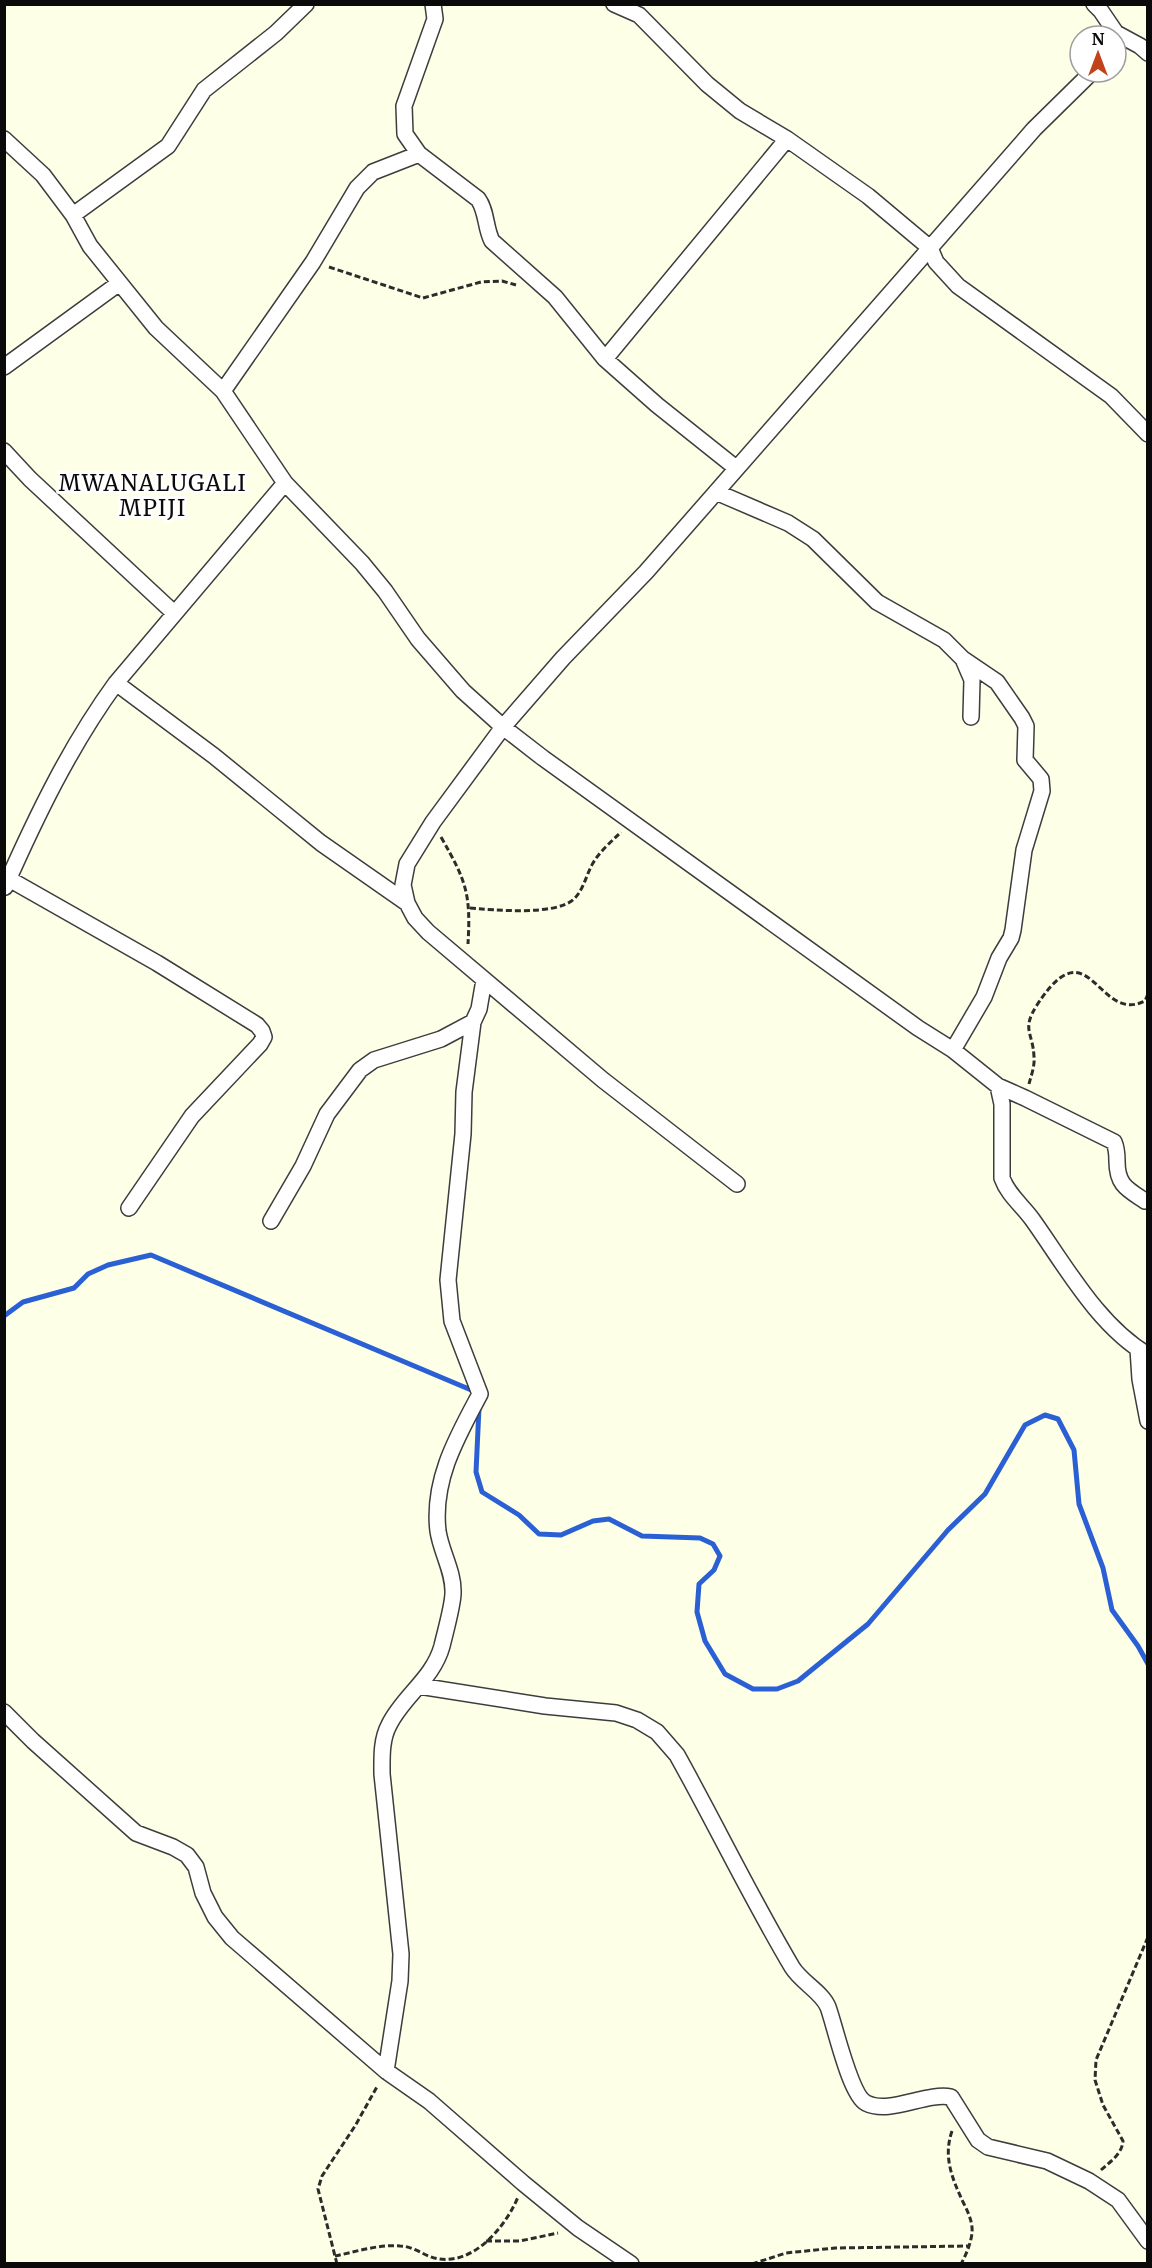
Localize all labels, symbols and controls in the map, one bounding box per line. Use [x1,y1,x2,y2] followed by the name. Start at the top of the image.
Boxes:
[1068,24,1128,84] north arrow
[1092,29,1105,49] text: N
[59,469,247,522] district label: MWANALUGALI MPIJI

